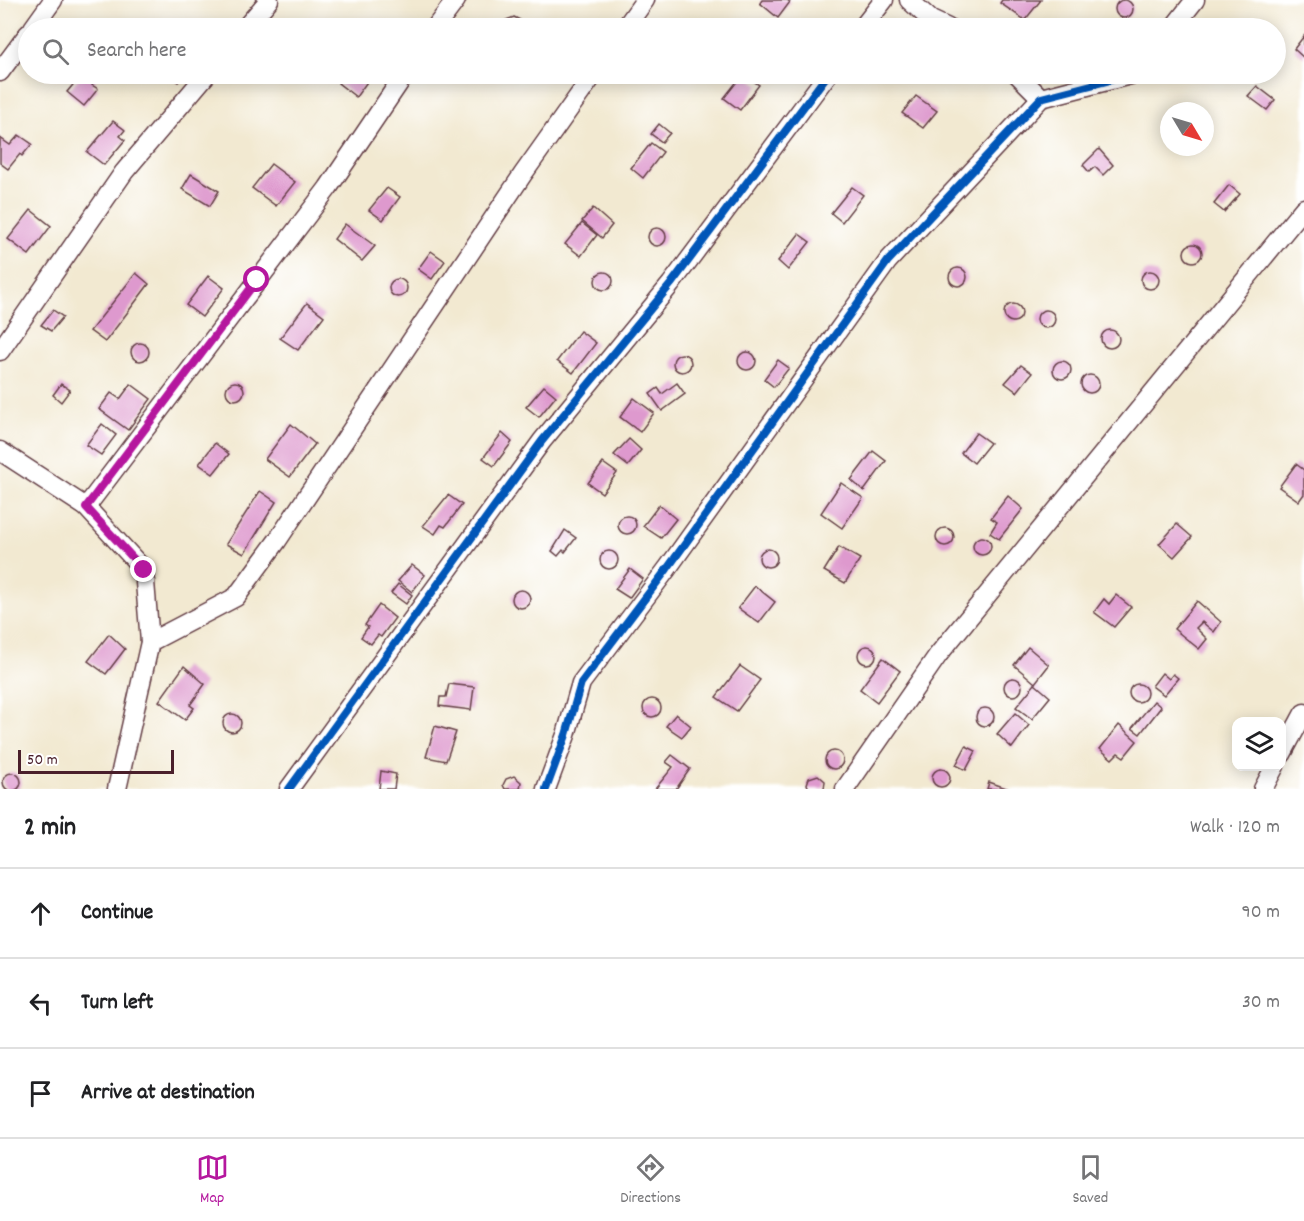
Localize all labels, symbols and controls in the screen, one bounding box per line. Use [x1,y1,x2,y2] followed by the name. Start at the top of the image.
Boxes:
[18,18,1286,84] search box
[39,35,72,68] icon: search
[87,36,186,67] text: Search here
[1160,102,1214,156] north arrow
[243,266,269,292] route start
[130,556,156,582] route end
[1232,717,1286,771] map controls
[1232,717,1286,771] button: layers
[18,747,174,774] scale bar
[27,749,58,772] text: 50 m
[24,810,76,847] text: 2 min
[1190,814,1280,842] text: Walk · 120 m
[24,897,57,930] icon: ahead
[81,898,153,929] text: Continue
[1242,899,1280,927] text: 90 m
[24,987,57,1020] icon: left
[81,988,153,1019] text: Turn left
[1242,989,1280,1017] text: 30 m
[24,1077,57,1110] icon: arrive
[81,1078,255,1109] text: Arrive at destination
[196,1151,229,1210] tab: Map
[620,1151,681,1210] tab: Directions
[1072,1151,1108,1210] tab: Saved

